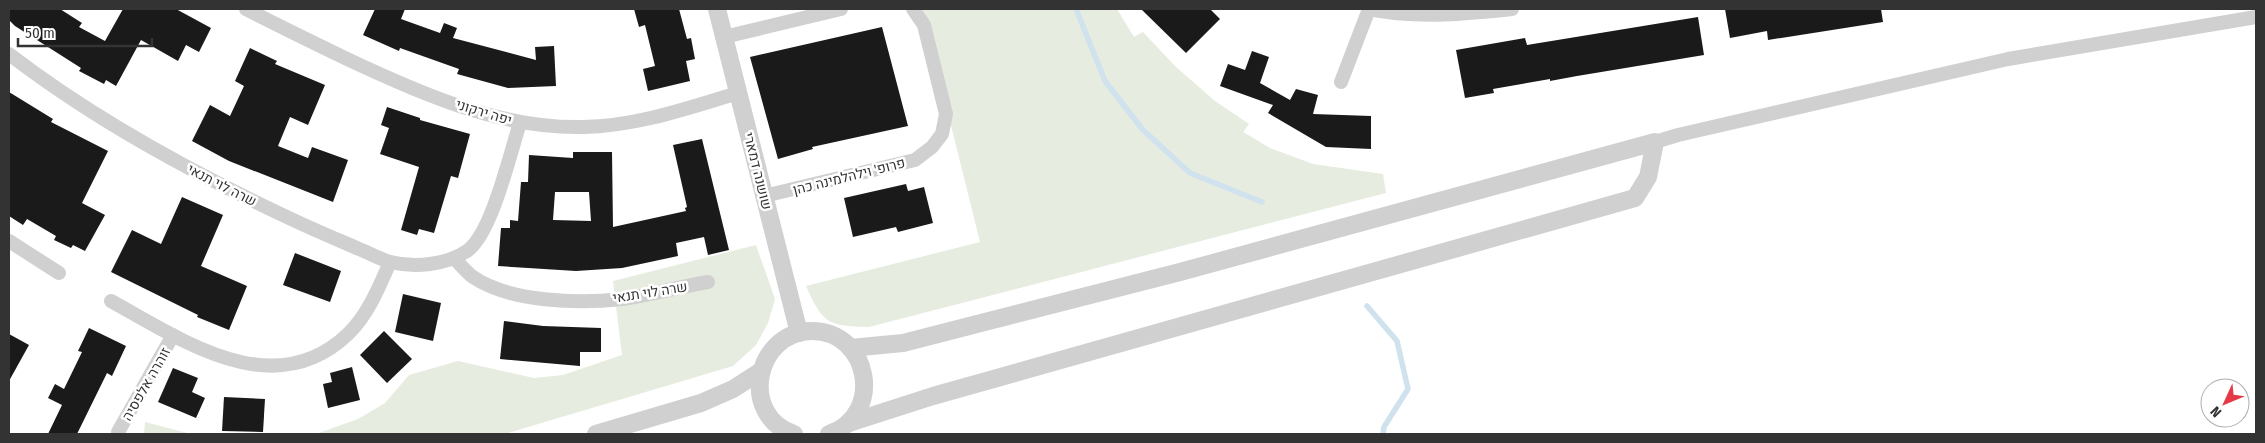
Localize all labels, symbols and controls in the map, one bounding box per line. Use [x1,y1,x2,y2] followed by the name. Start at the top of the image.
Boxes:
[18,15,151,47] scale bar
[25,24,55,42] text: 50 m
[454,96,514,129] street label: יפה ירקוני
[740,131,775,212] street label: שושנה דמארי
[791,154,907,199] street label: פרופ' וילהלמינה כהן
[184,161,259,210] street label: שרה לוי תנאי
[612,278,689,307] street label: שרה לוי תנאי
[119,344,174,424] street label: זוהרה אלפסיה
[2200,378,2250,428] north arrow
[2207,403,2225,421] text: N

